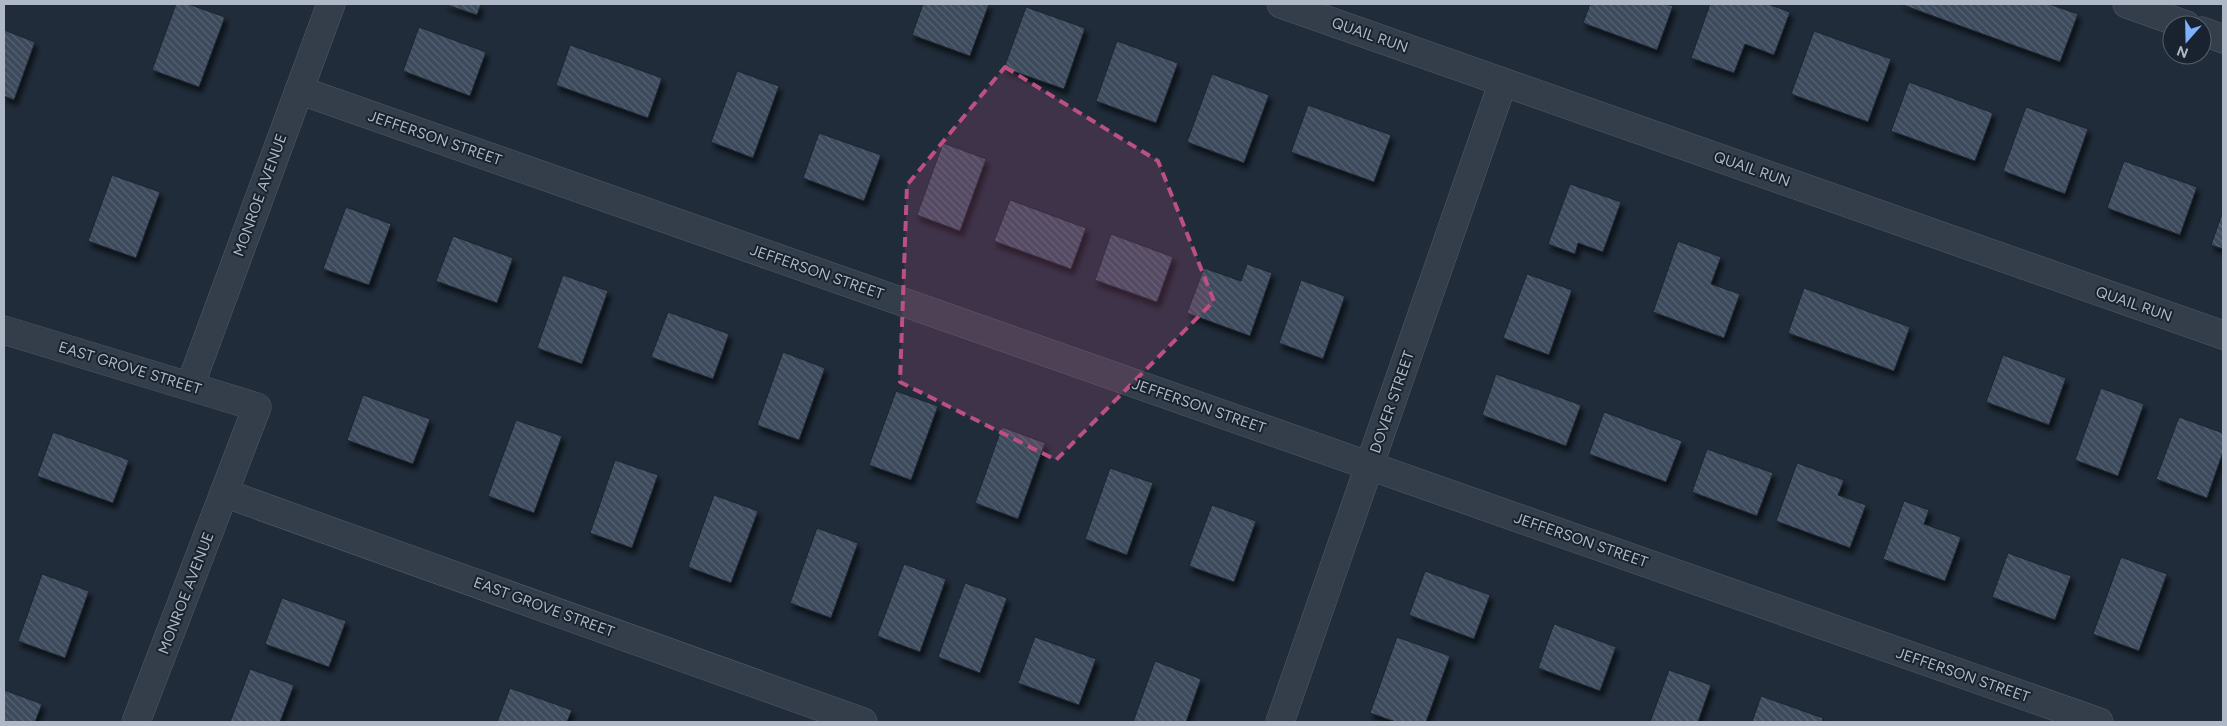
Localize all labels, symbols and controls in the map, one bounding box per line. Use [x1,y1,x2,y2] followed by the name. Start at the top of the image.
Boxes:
[1329,14,1411,56] street label: QUAIL RUN
[2162,15,2212,65] north arrow
[2175,42,2191,62] text: N
[366,107,505,170] street label: JEFFERSON STREET
[229,131,291,259] street label: MONROE AVENUE
[1711,148,1793,190] street label: QUAIL RUN
[748,241,887,304] street label: JEFFERSON STREET
[2093,283,2175,325] street label: QUAIL RUN
[56,338,204,399] street label: EAST GROVE STREET
[1366,348,1418,456] street label: DOVER STREET
[1130,375,1269,438] street label: JEFFERSON STREET
[1512,509,1651,572] street label: JEFFERSON STREET
[154,529,218,657] street label: MONROE AVENUE
[471,573,617,641] street label: EAST GROVE STREET
[1894,644,2033,707] street label: JEFFERSON STREET

